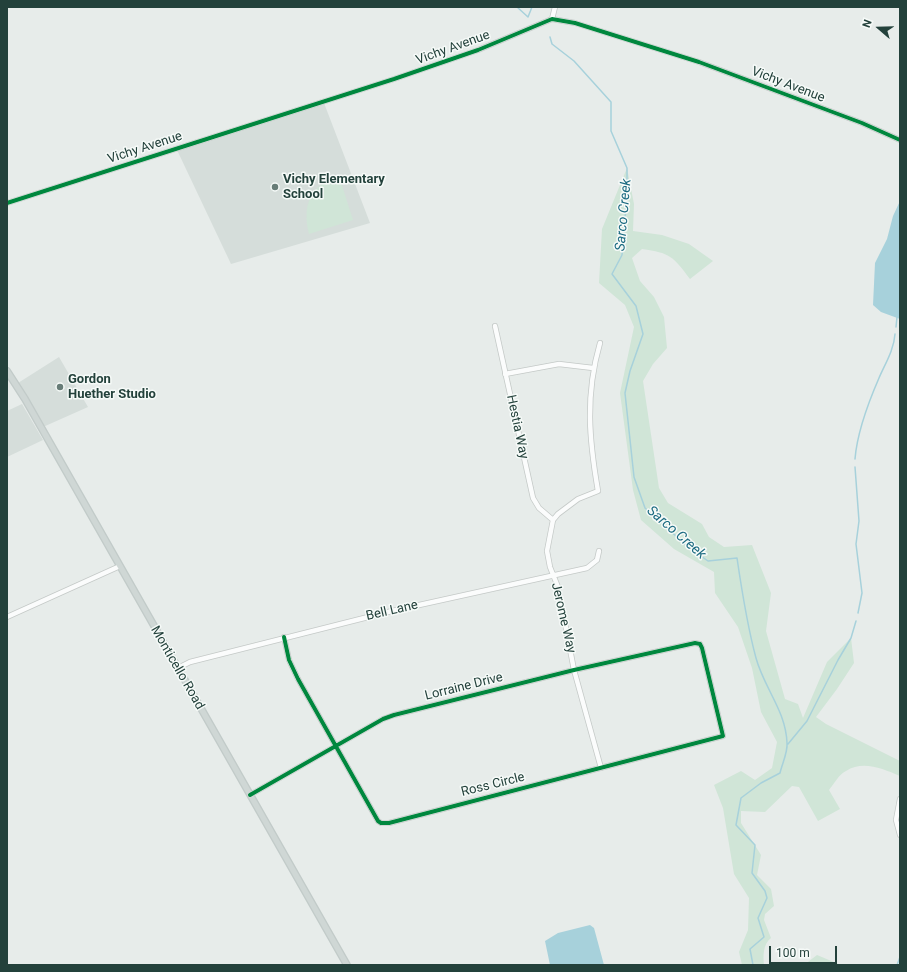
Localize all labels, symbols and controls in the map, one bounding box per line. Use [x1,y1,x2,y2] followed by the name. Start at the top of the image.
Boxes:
[859,8,899,48] north arrow
[860,18,875,30] text: N
[414,27,492,69] street label: Vichy Avenue
[749,64,827,106] street label: Vichy Avenue
[106,129,184,167] street label: Vichy Avenue
[283,172,385,203] place label: Vichy Elementary School
[612,178,636,252] water label: Sarco Creek
[270,182,280,192] marker: Vichy Elementary School
[68,372,156,403] place label: Gordon Huether Studio
[55,382,65,392] marker: Gordon Huether Studio
[503,394,531,460] street label: Hestia Way
[643,503,709,563] water label: Sarco Creek
[547,581,579,655] street label: Jerome Way
[365,597,419,625] street label: Bell Lane
[147,623,207,713] street label: Monticello Road
[423,670,505,704] street label: Lorraine Drive
[460,770,526,800] street label: Ross Circle
[771,938,839,964] scale bar
[776,946,810,960] text: 100 m

